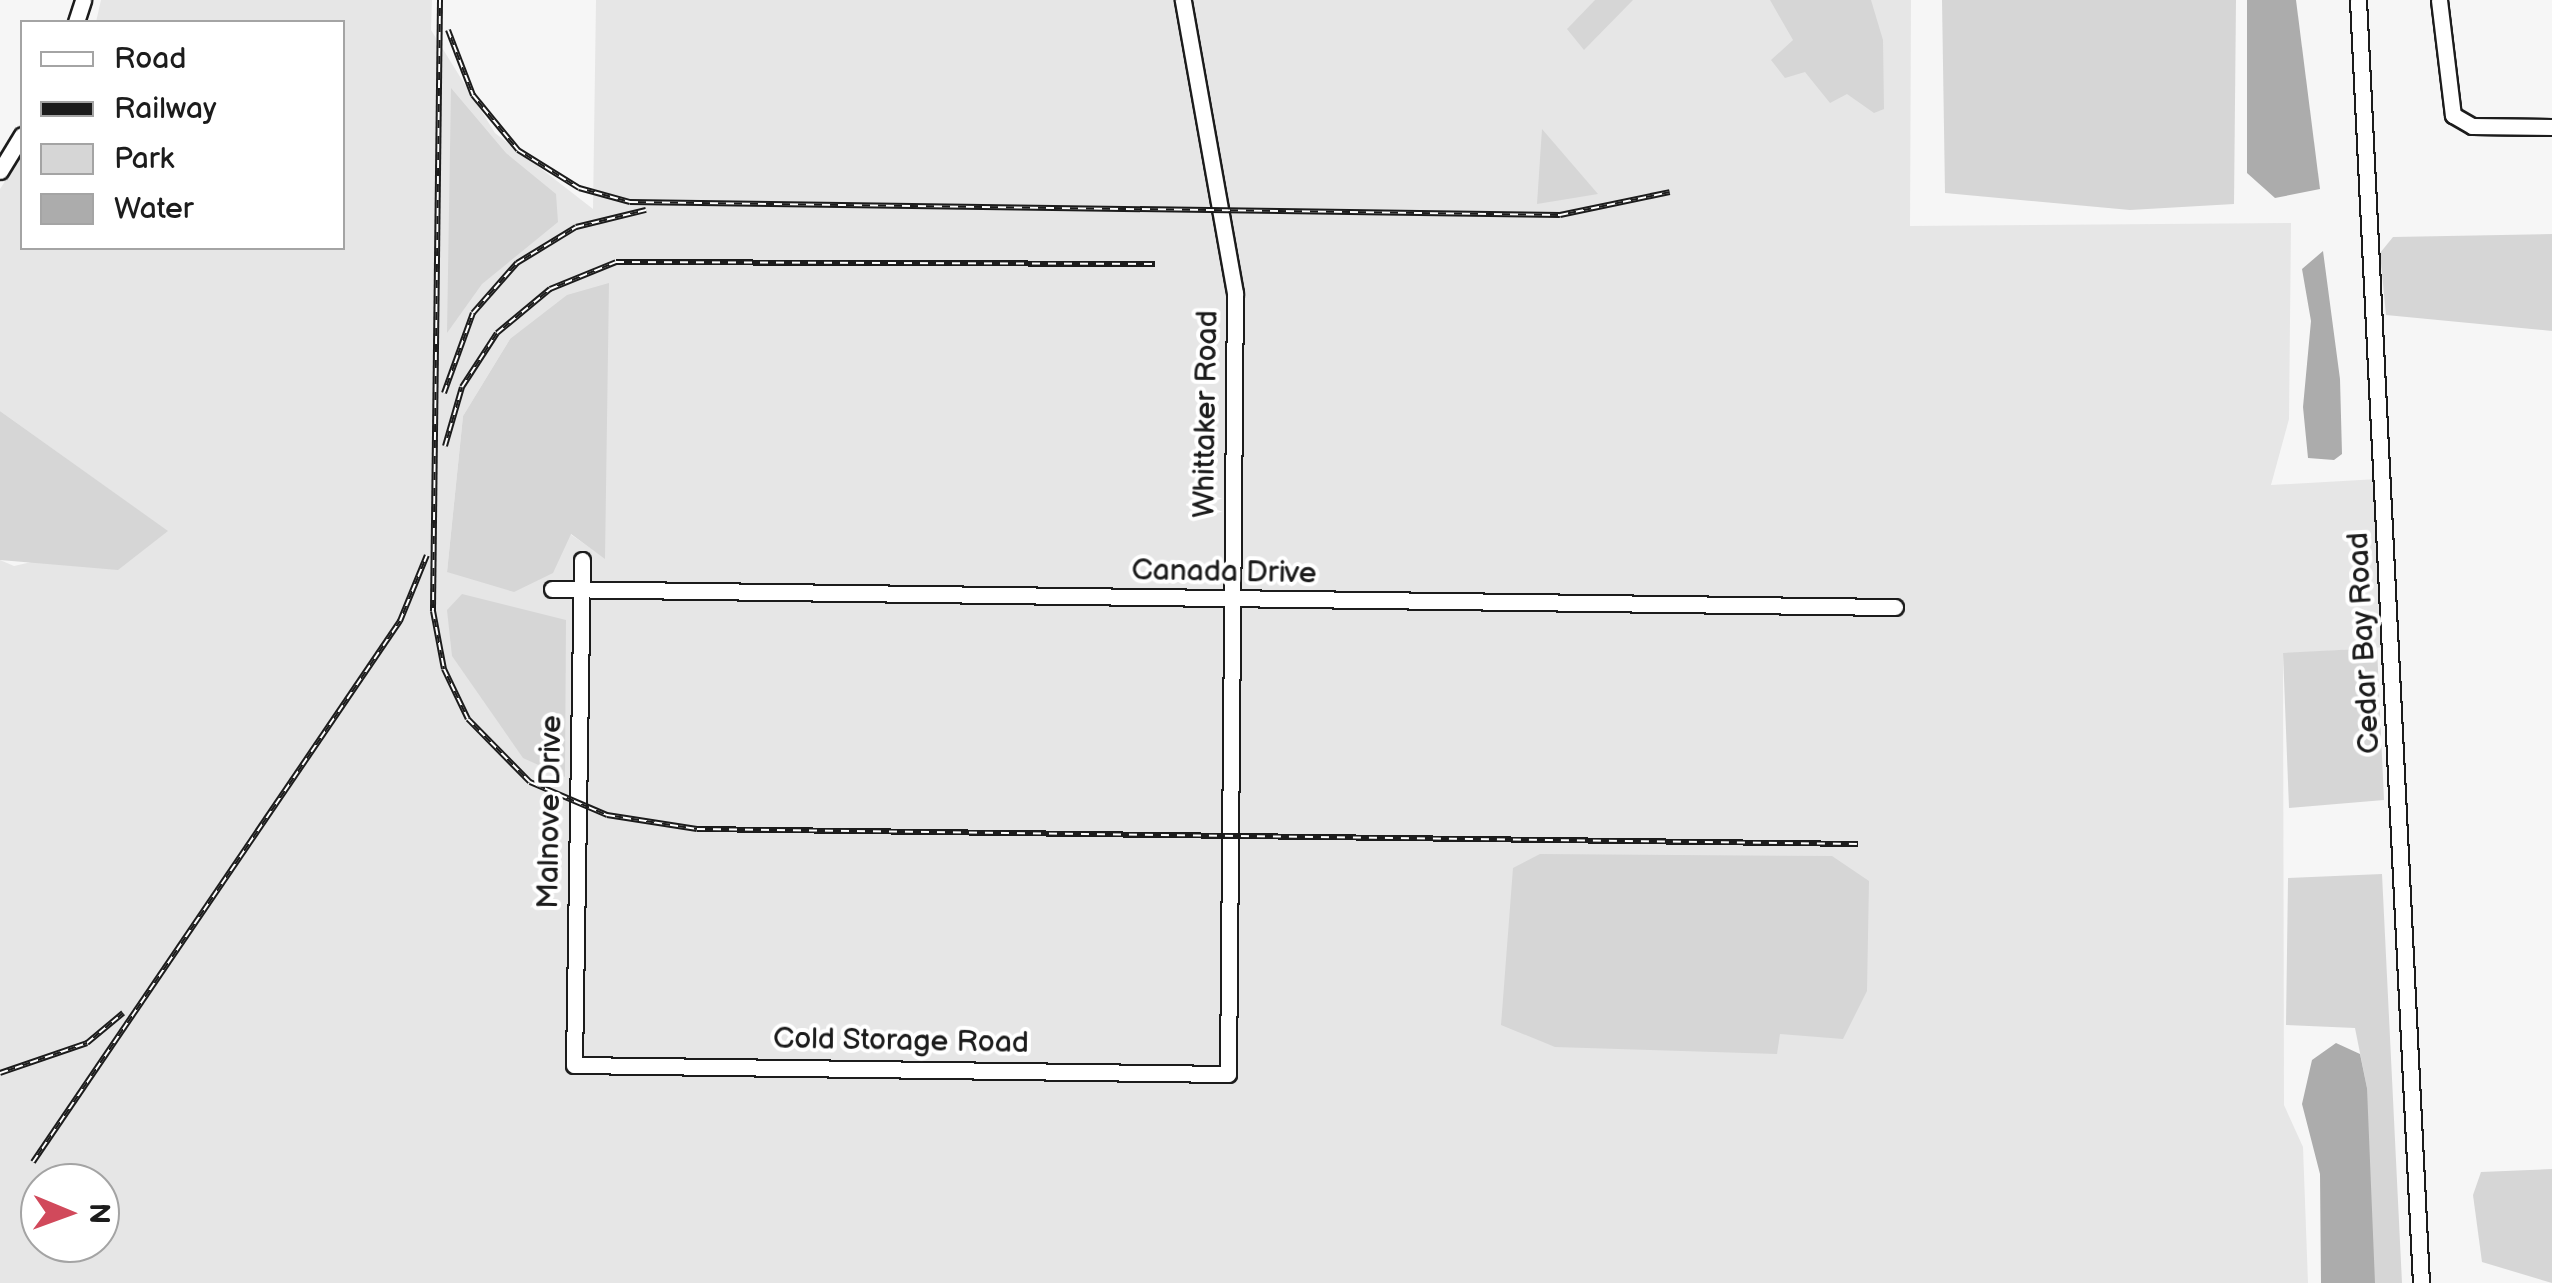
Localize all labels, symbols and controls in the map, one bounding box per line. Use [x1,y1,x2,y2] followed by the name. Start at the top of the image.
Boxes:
[20,20,345,250] legend
[114,41,187,77] text: Road
[114,91,216,127] text: Railway
[114,141,174,177] text: Park
[114,191,194,227] text: Water
[1186,310,1226,518] street label: Whittaker Road
[2340,530,2388,756] street label: Cedar Bay Road
[1131,552,1317,592] street label: Canada Drive
[530,715,570,909] street label: Malnove Drive
[772,1021,1030,1061] street label: Cold Storage Road
[20,1163,120,1263] north arrow
[82,1203,115,1224] text: N

